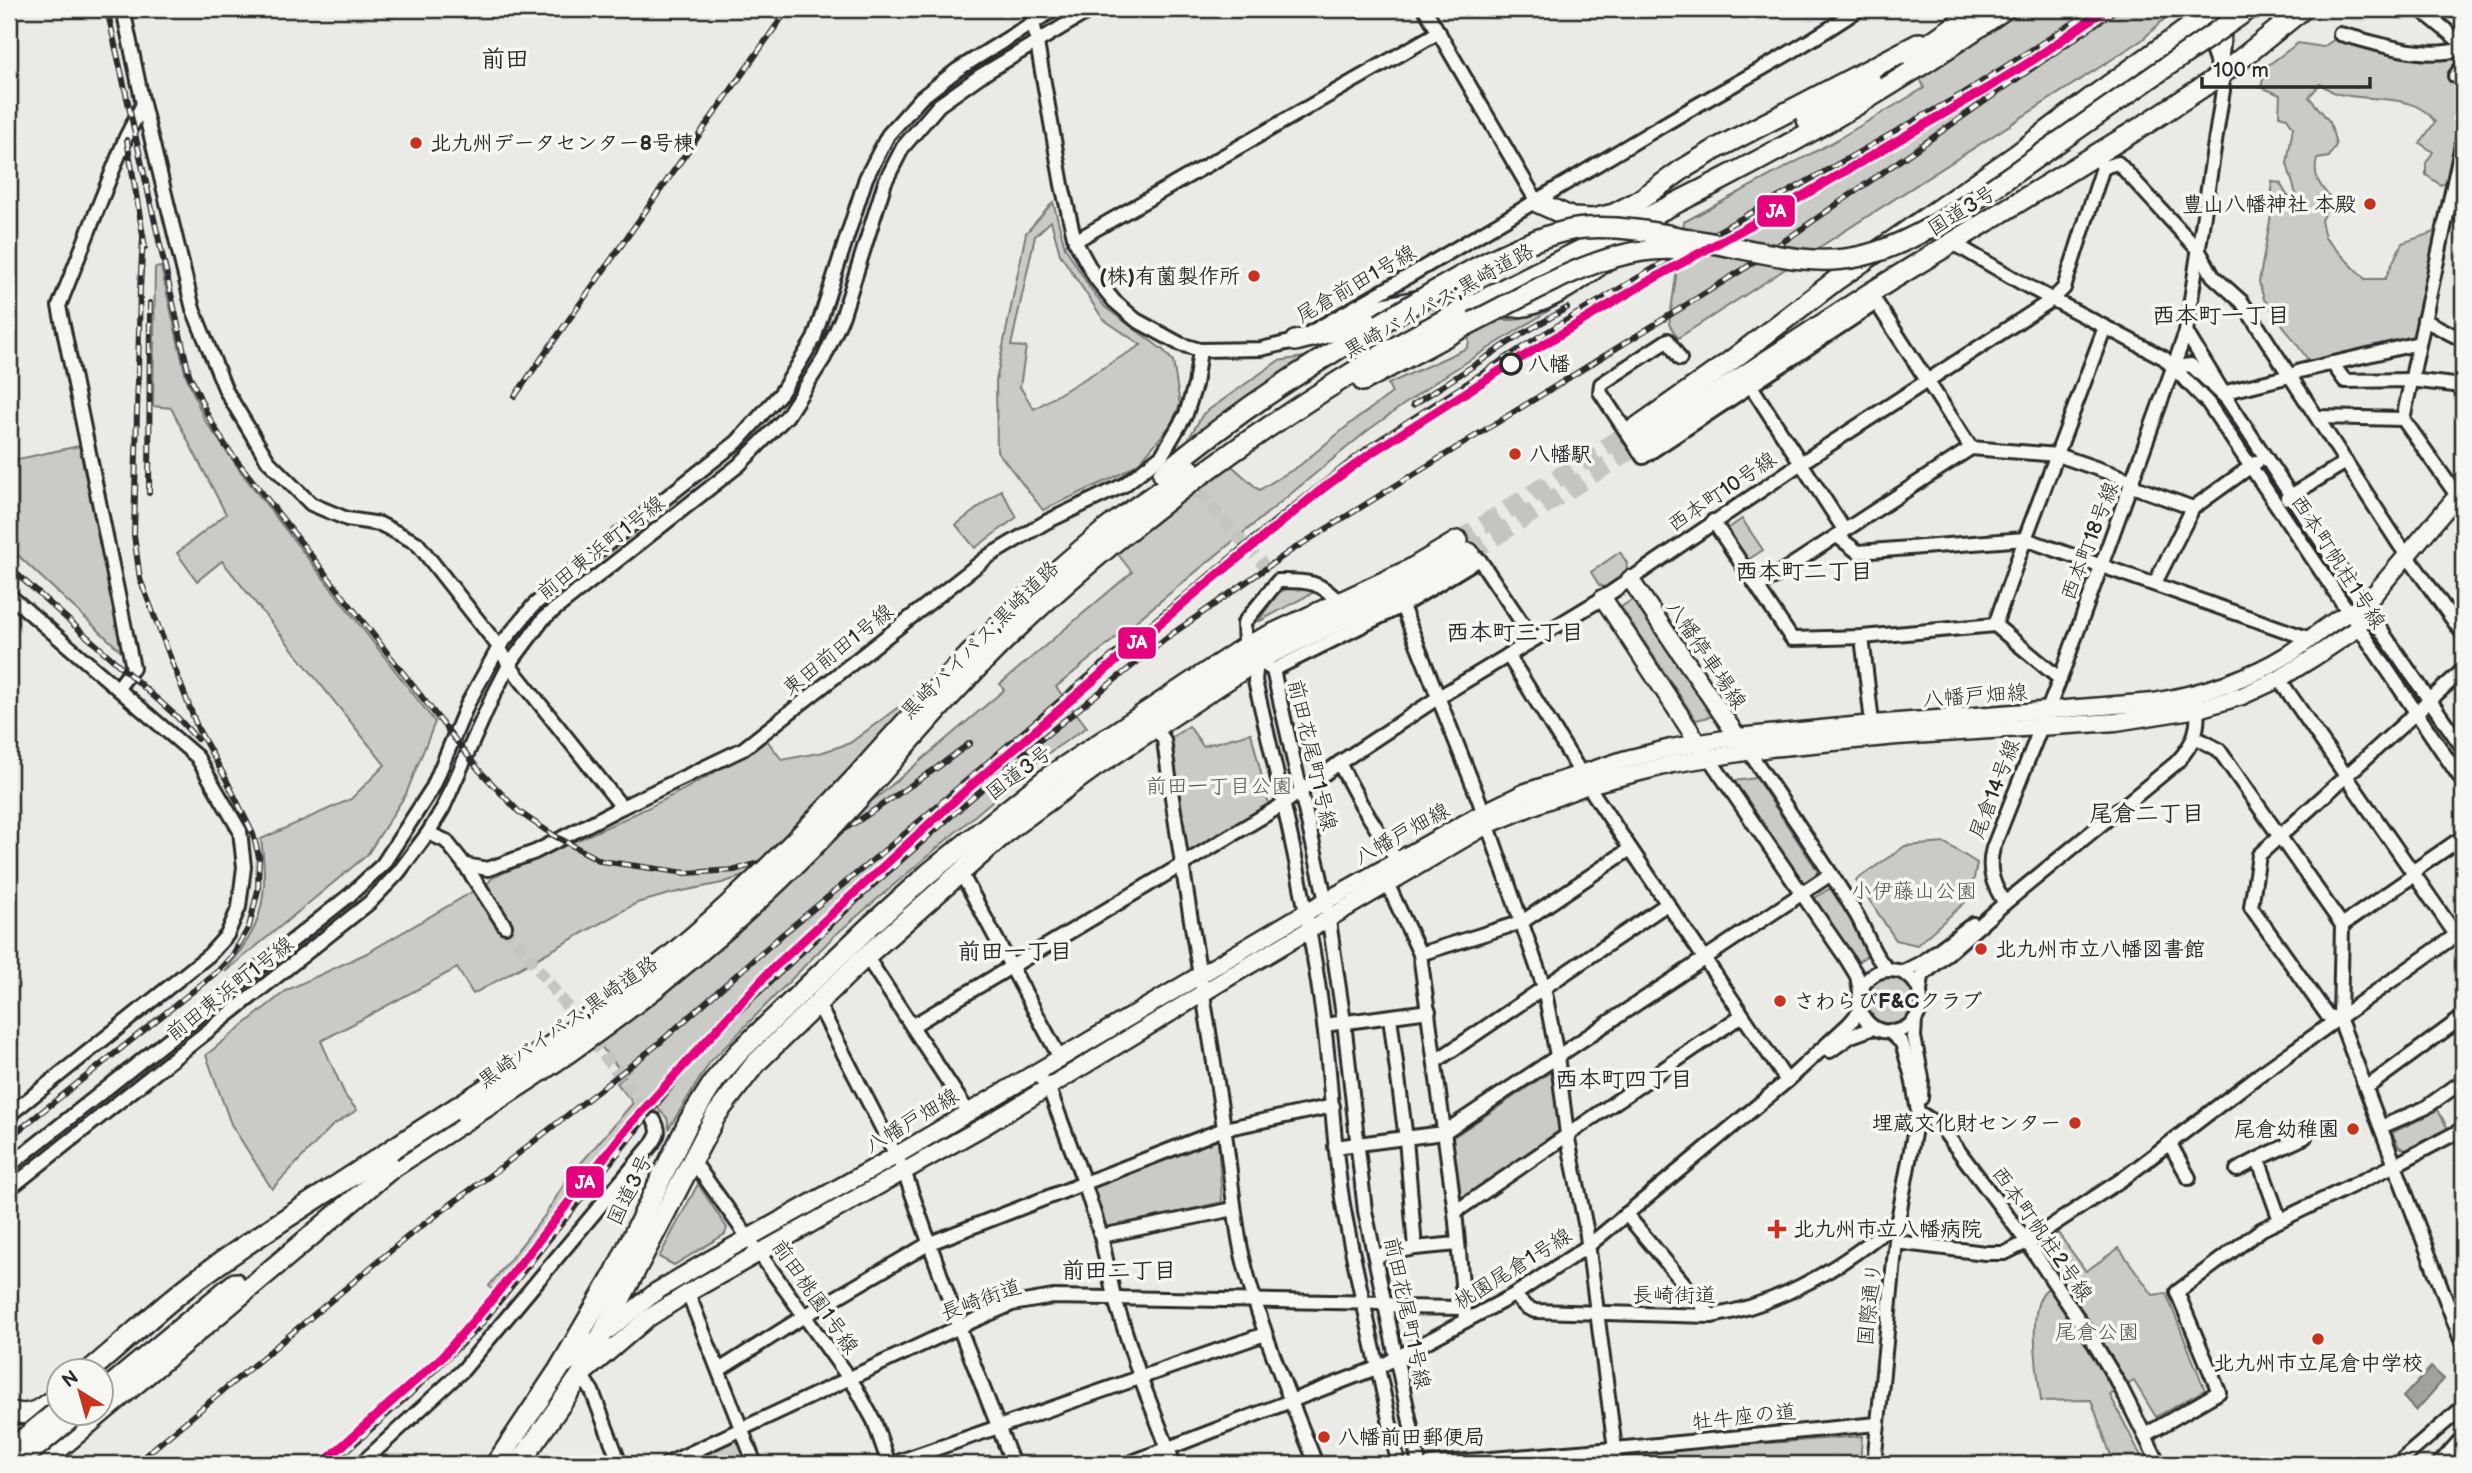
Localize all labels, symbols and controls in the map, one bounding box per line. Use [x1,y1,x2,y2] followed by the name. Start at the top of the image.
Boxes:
[481,45,529,74] district label: 前田
[2202,46,2370,90] scale bar
[2213,58,2269,83] text: 100 m
[430,131,694,156] place label: 北九州データセンター8号棟
[408,135,424,151] marker: 北九州データセンター8号棟
[1923,180,2001,242] street label: 国道3号
[2182,192,2356,217] place label: 豊山八幡神社 本殿
[1756,194,1796,228] line badge: JA
[2362,196,2378,212] marker: 豊山八幡神社 本殿
[1766,201,1787,224] text: JA
[1339,238,1539,364] street label: 黒崎バイパス;黒崎道路
[1292,240,1420,328] street label: 尾倉前田1号線
[1099,264,1240,289] place label: (株)有薗製作所
[1246,268,1262,284] marker: (株)有薗製作所
[2152,302,2290,330] district label: 西本町一丁目
[1528,352,1570,377] place label: 八幡
[1500,353,1522,375] marker: 八幡
[1529,442,1592,467] place label: 八幡駅
[1507,446,1523,462] marker: 八幡駅
[1663,447,1781,537] street label: 西本町10号線
[2056,478,2124,604] street label: 西本町18号線
[532,490,670,606] street label: 前田東浜町1号線
[2285,490,2391,634] street label: 西本町帆柱1号線
[896,556,1064,724] street label: 黒崎バイパス;黒崎道路
[1735,558,1873,586] district label: 西本町二丁目
[1660,596,1752,714] street label: 八幡停車場線
[777,599,899,701] street label: 東田前田1号線
[1446,619,1584,647] district label: 西本町三丁目
[1117,626,1157,660] line badge: JA
[1127,632,1148,655] text: JA
[1282,677,1342,833] street label: 前田花尾町1号線
[1922,680,2028,712] street label: 八幡戸畑線
[1965,736,2025,842] street label: 尾倉14号線
[981,740,1057,806] street label: 国道3号
[1146,774,1293,799] park label: 前田一丁目公園
[1350,798,1454,870] street label: 八幡戸畑線
[2090,800,2205,828] district label: 尾倉二丁目
[1851,879,1977,904] park label: 小伊藤山公園
[161,931,299,1047] street label: 前田東浜町1号線
[1995,937,2205,962] place label: 北九州市立八幡図書館
[958,938,1073,966] district label: 前田一丁目
[1973,941,1989,957] marker: 北九州市立八幡図書館
[473,950,663,1094] street label: 黒崎バイパス;黒崎道路
[1794,989,1983,1014] place label: さわらびF&Cクラブ
[1772,993,1788,1009] marker: さわらびF&Cクラブ
[1555,1066,1693,1094] district label: 西本町四丁目
[861,1083,963,1159] street label: 八幡戸畑線
[1872,1111,2061,1136] place label: 埋蔵文化財センター
[2067,1115,2083,1131] marker: 埋蔵文化財センター
[2234,1117,2339,1142] place label: 尾倉幼稚園
[2345,1121,2361,1137] marker: 尾倉幼稚園
[602,1150,658,1230] street label: 国道3号
[1986,1162,2098,1306] street label: 西本町帆柱2号線
[565,1165,605,1199] line badge: JA
[575,1172,596,1195] text: JA
[1793,1217,1982,1242] place label: 北九州市立八幡病院
[1767,1219,1787,1239] marker: 北九州市立八幡病院
[1449,1223,1577,1315] street label: 桃園尾倉1号線
[766,1235,864,1359] street label: 前田桃園1号線
[1379,1235,1435,1391] street label: 前田花尾町1号線
[1062,1257,1177,1285] district label: 前田二丁目
[1853,1261,1887,1347] street label: 国際通り
[937,1274,1025,1326] street label: 長崎街道
[1632,1283,1716,1308] street label: 長崎街道
[2055,1320,2139,1345] park label: 尾倉公園
[2310,1331,2326,1347] marker: 北九州市立尾倉中学校
[2213,1351,2423,1376] place label: 北九州市立尾倉中学校
[46,1358,116,1428] north arrow
[58,1366,83,1393] text: N
[1690,1399,1798,1435] street label: 牡牛座の道
[1338,1425,1485,1450] place label: 八幡前田郵便局
[1316,1429,1332,1445] marker: 八幡前田郵便局

